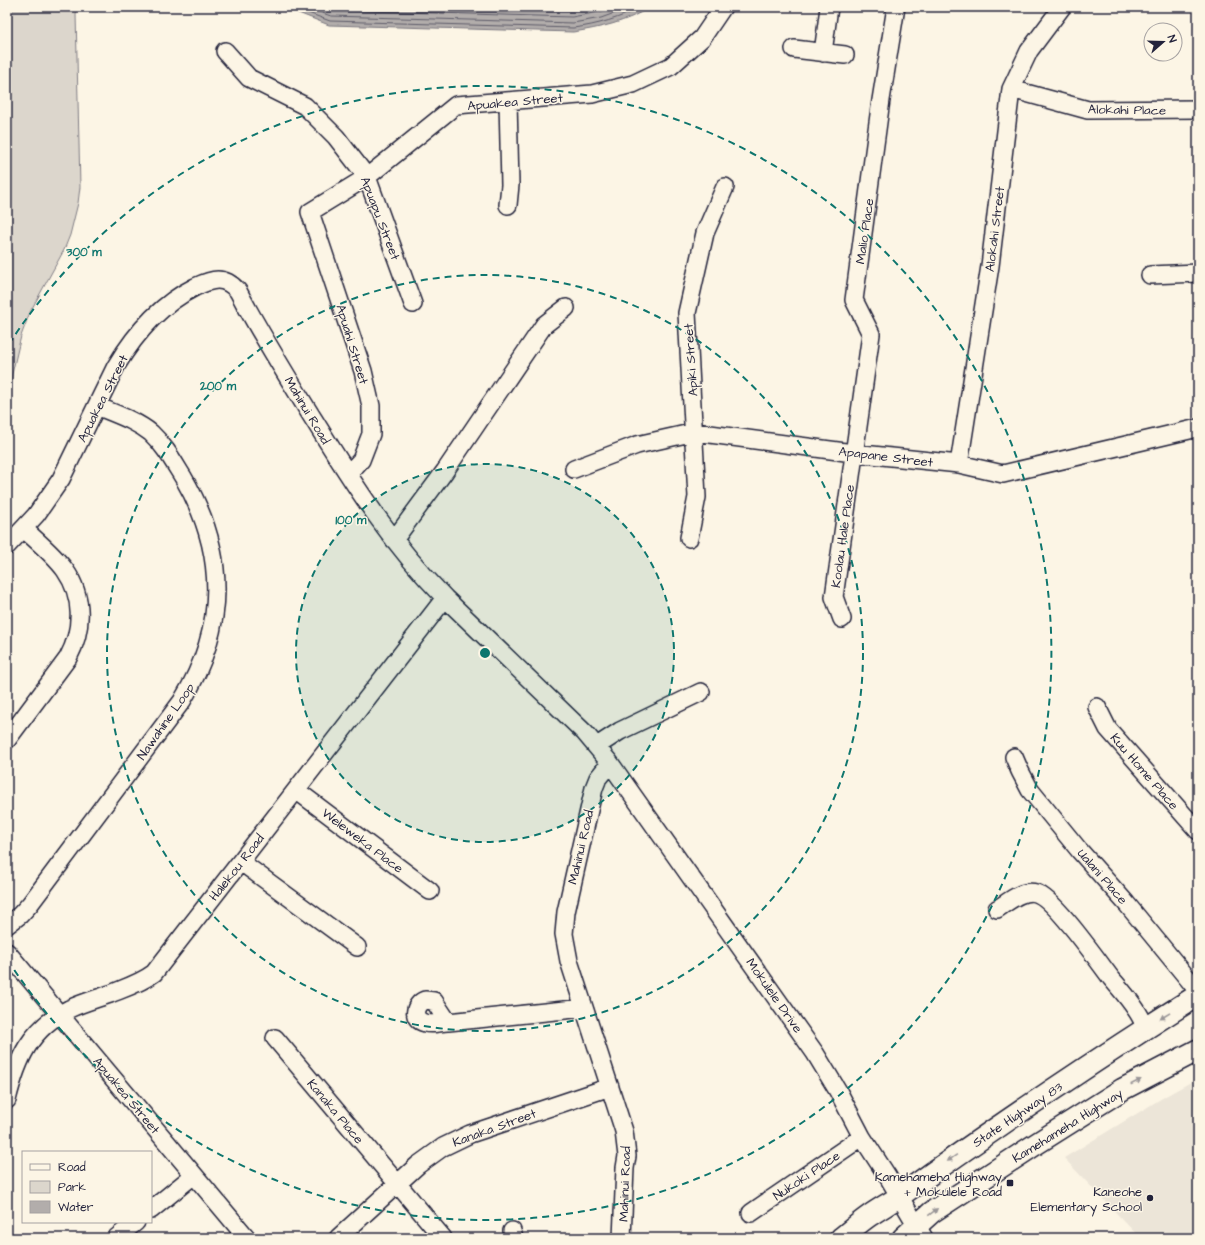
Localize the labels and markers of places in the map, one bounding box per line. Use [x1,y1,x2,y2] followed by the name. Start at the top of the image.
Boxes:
[478,646,492,660] centre of rings
[875,1168,1002,1201] place label: Kamehameha Highway + Mokulele Road
[1005,1178,1015,1188] marker: Kamehameha Highway + Mokulele Road
[1031,1183,1142,1217] place label: Kaneohe Elementary School
[1145,1193,1155,1203] marker: Kaneohe Elementary School

